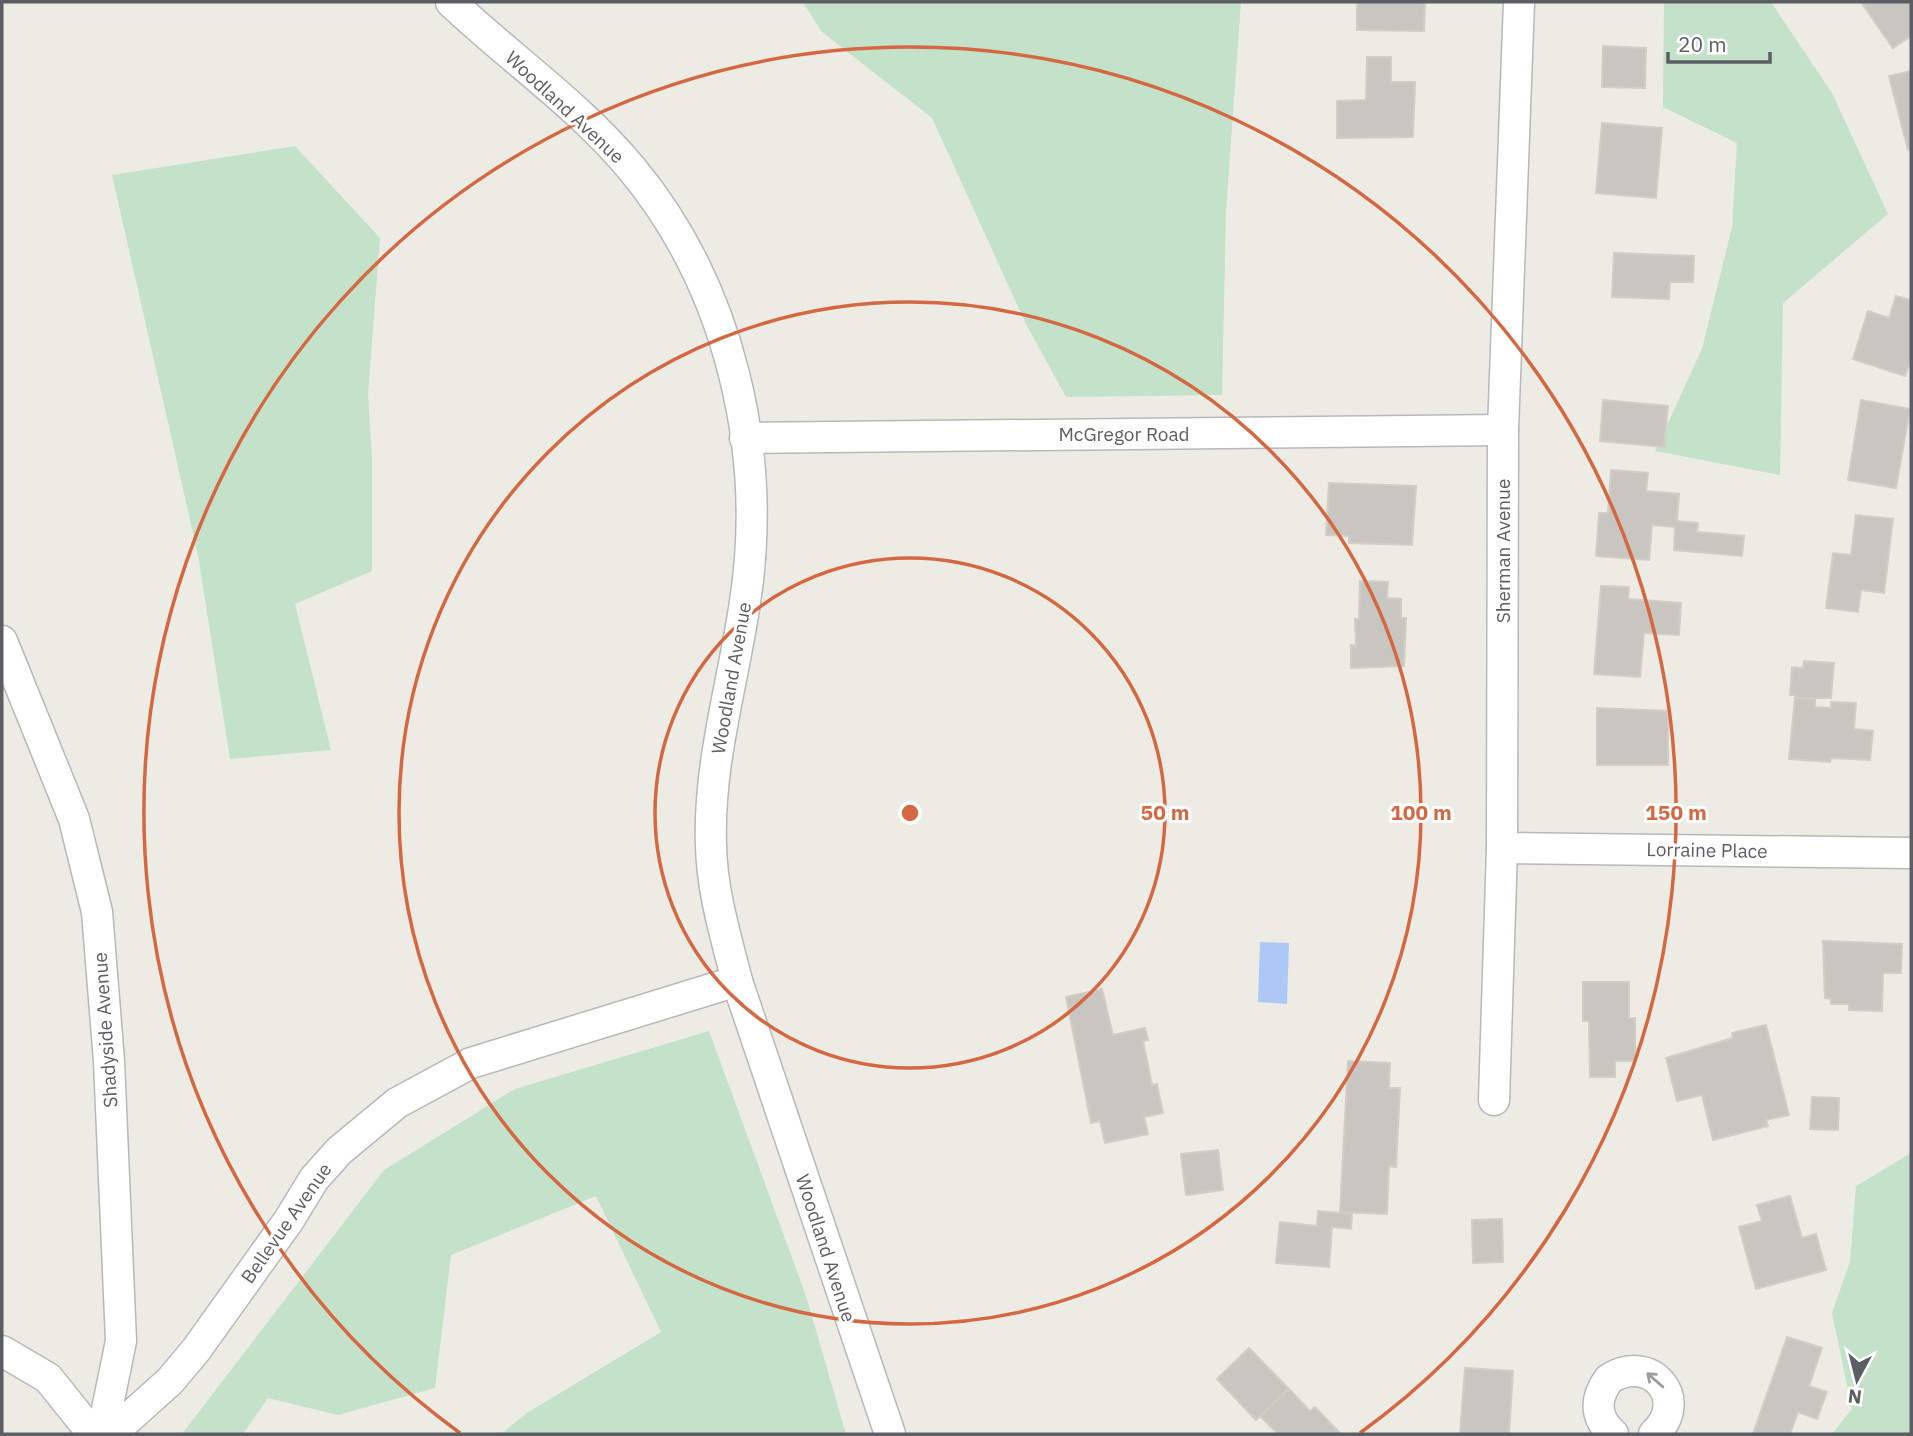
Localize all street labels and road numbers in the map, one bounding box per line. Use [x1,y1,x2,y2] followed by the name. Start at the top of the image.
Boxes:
[501,46,629,168] street label: Woodland Avenue
[1058,422,1190,446] street label: McGregor Road
[1491,479,1515,623] street label: Sherman Avenue
[706,600,756,756] street label: Woodland Avenue
[1646,837,1768,863] street label: Lorraine Place
[88,951,122,1109] street label: Shadyside Avenue
[235,1158,337,1288] street label: Bellevue Avenue
[791,1171,861,1325] street label: Woodland Avenue

